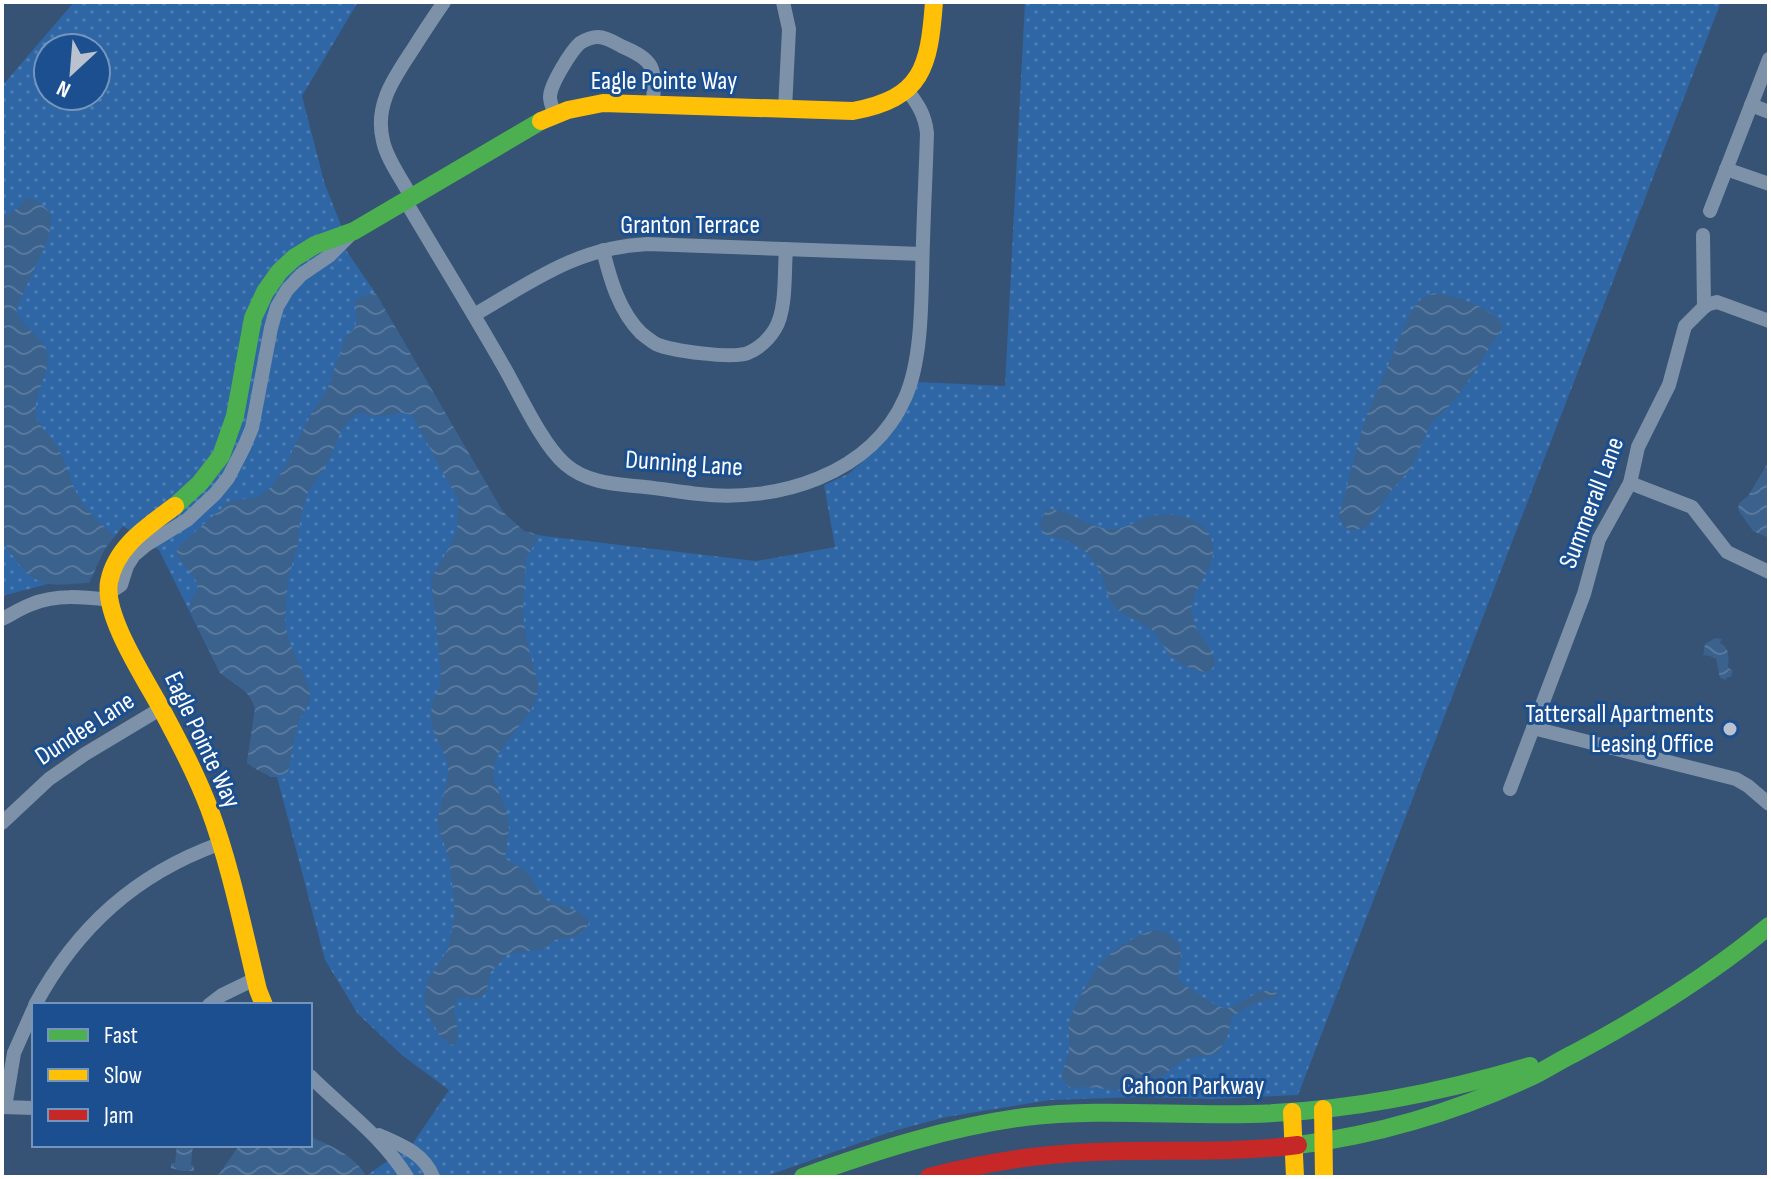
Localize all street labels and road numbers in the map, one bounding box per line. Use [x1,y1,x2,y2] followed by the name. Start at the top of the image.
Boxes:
[591,66,737,97] street label: Eagle Pointe Way
[620,210,760,241] street label: Granton Terrace
[1553,433,1631,573] street label: Summerall Lane
[624,444,744,484] street label: Dunning Lane
[157,667,247,813] street label: Eagle Pointe Way
[30,686,140,772] street label: Dundee Lane
[1122,1071,1264,1102] street label: Cahoon Parkway

